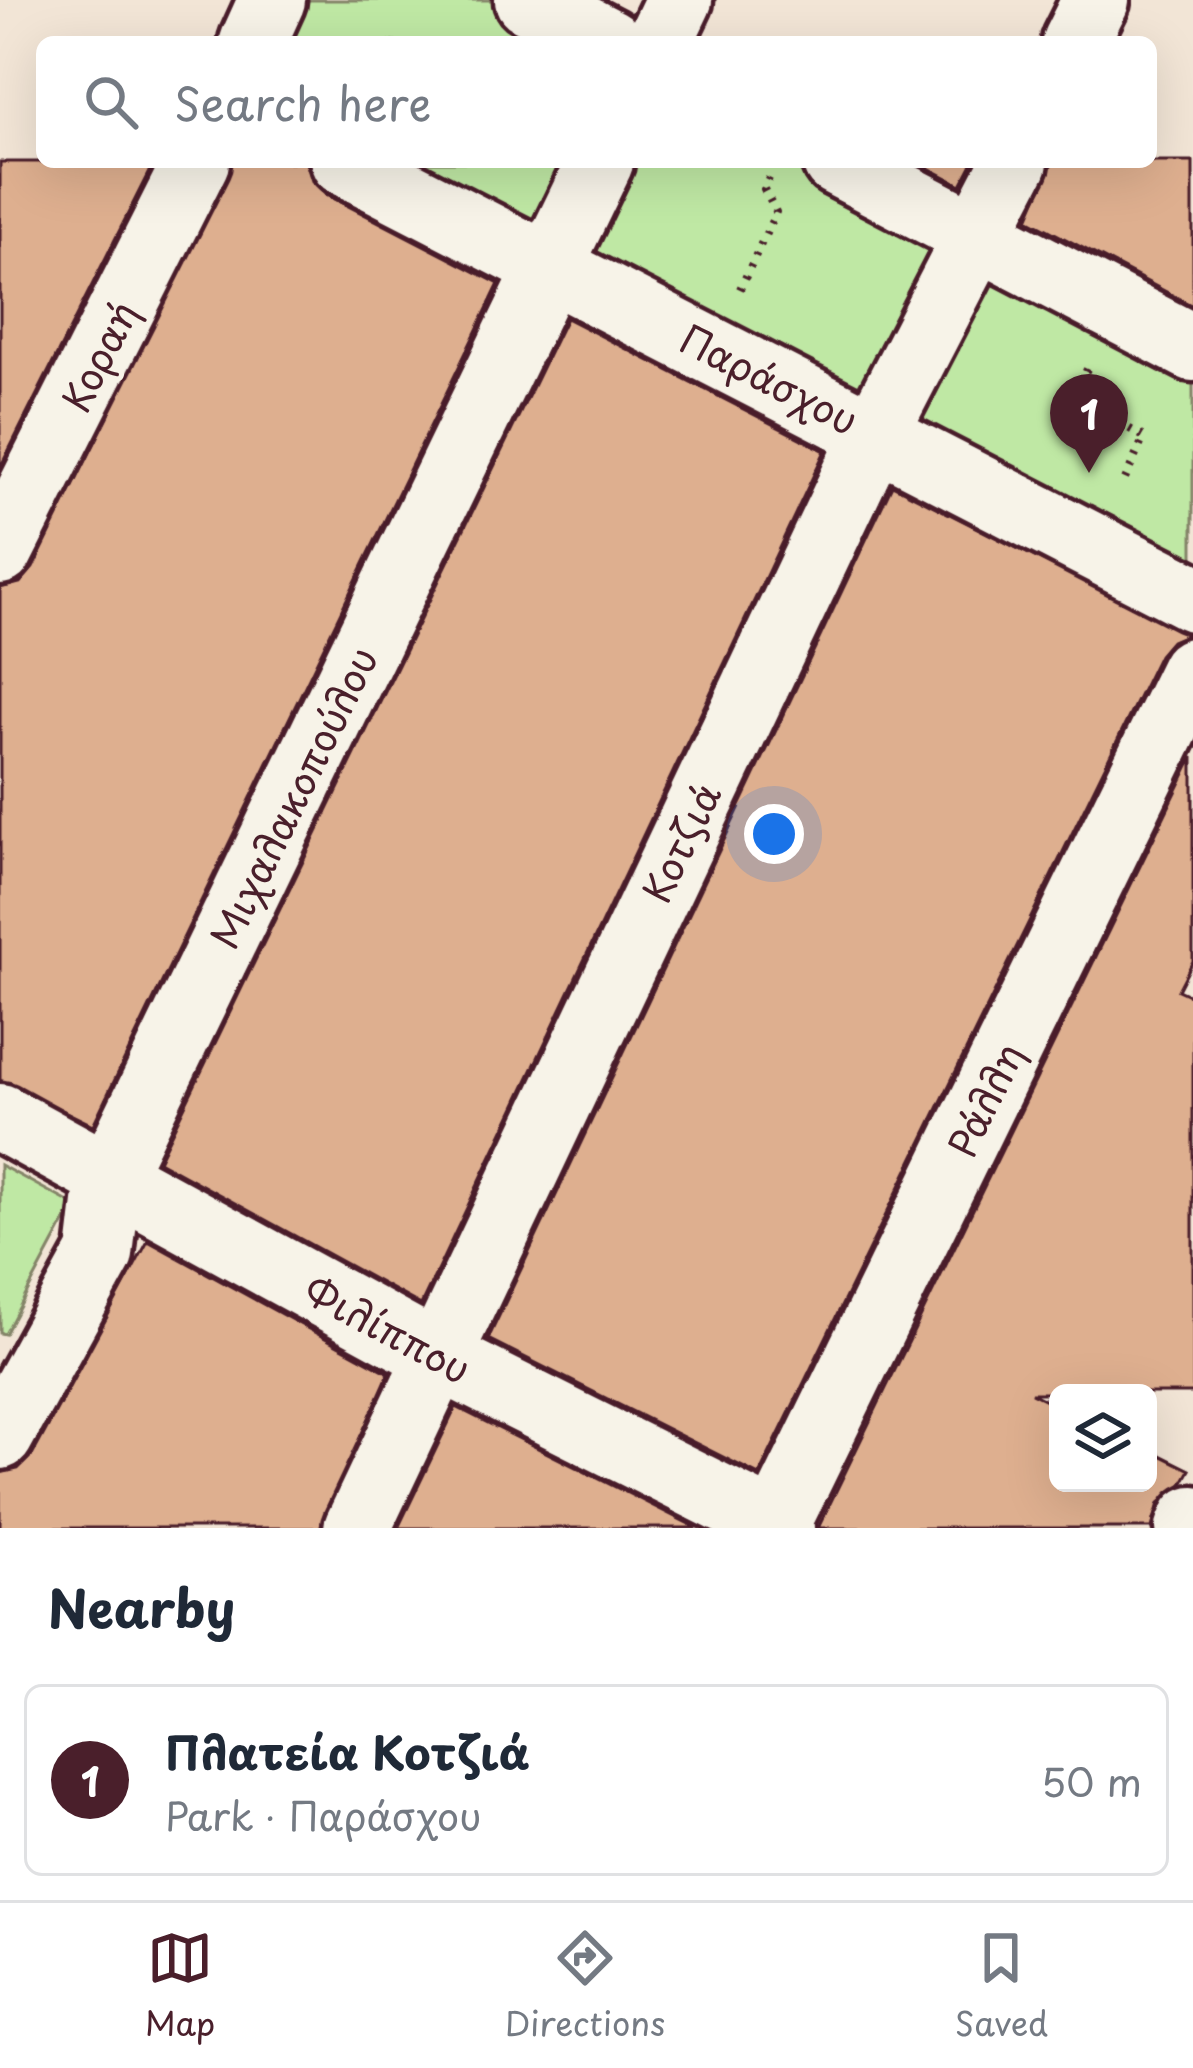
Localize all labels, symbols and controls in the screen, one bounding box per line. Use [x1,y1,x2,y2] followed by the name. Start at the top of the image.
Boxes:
[36,36,1157,168] search box
[174,68,431,136] text: Search here
[78,69,144,135] icon: search
[45,290,151,422] street label: Κοραή
[671,308,869,448] street label: Παράσχου
[1050,374,1128,473] pin: 1
[193,636,391,958] street label: Μιχαλακοπούλου
[626,772,734,912] street label: Κοτζιά
[744,804,804,864] your location
[931,1032,1037,1166] street label: Ράλλη
[294,1259,482,1397] street label: Φιλίππου
[1049,1384,1157,1492] map controls
[1049,1384,1157,1492] button: layers
[48,1568,235,1645] text: Nearby
[165,1717,530,1785] text: Πλατεία Κοτζιά
[81,1751,99,1810] text: 1
[1041,1751,1142,1810] text: 50 m
[165,1785,481,1844] text: Park · Παράσχου
[145,1925,215,2047] tab: Map
[505,1925,665,2047] tab: Directions
[955,1925,1048,2047] tab: Saved

